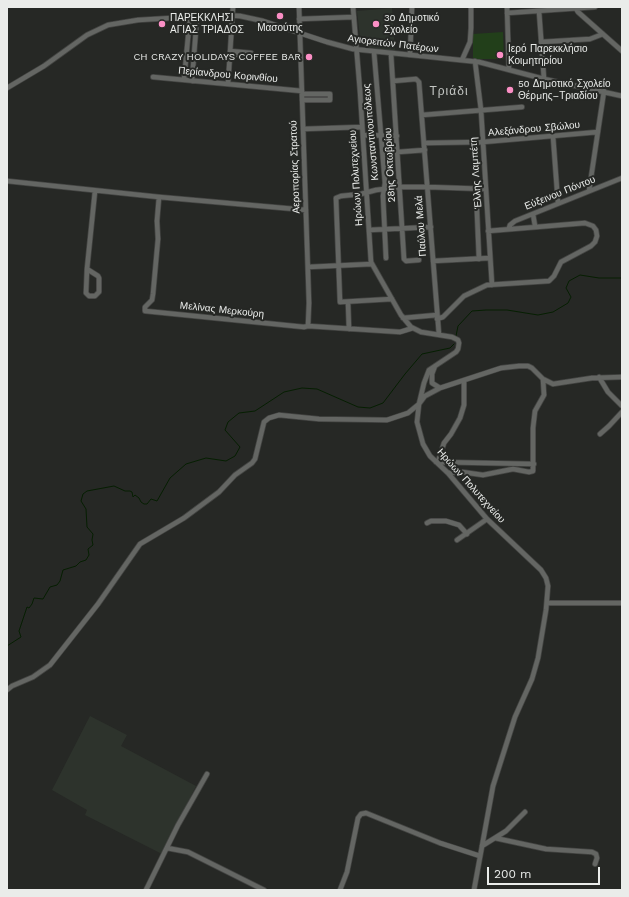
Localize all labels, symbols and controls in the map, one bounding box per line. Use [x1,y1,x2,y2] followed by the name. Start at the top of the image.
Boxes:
[275,11,285,21] marker: Μασούτης
[170,12,244,36] place label: ΠΑΡΕΚΚΛΗΣΙ ΑΓΙΑΣ ΤΡΙΑΔΟΣ
[384,12,439,36] place label: 3ο Δημοτικό Σχολείο
[157,19,167,29] marker: ΠΑΡΕΚΚΛΗΣΙ ΑΓΙΑΣ ΤΡΙΑΔΟΣ
[371,19,381,29] marker: 3ο Δημοτικό Σχολείο
[257,22,303,34] place label: Μασούτης
[347,32,439,56] street label: Αγιορειτών Πατέρων
[508,43,588,66] place label: Ιερό Παρεκκλήσιο Κοιμητηρίου
[495,50,505,60] marker: Ιερό Παρεκκλήσιο Κοιμητηρίου
[133,51,301,63] place label: CH CRAZY HOLIDAYS COFFEE BAR
[304,52,314,62] marker: CH CRAZY HOLIDAYS COFFEE BAR
[178,65,278,85] street label: Περίανδρου Κορινθίου
[518,78,610,102] place label: 5ο Δημοτικό Σχολείο Θέρμης–Τριαδίου
[361,83,381,181] street label: Κωνσταντινουπόλεως
[429,84,469,98] district label: Τριάδι
[505,85,515,95] marker: 5ο Δημοτικό Σχολείο Θέρμης–Τριαδίου
[488,119,580,139] street label: Αλεξάνδρου Σβώλου
[287,120,303,214] street label: Αεροπορίας Στρατού
[382,127,398,203] street label: 28ης Οκτωβρίου
[347,130,365,226] street label: Ηρώων Πολυτεχνείου
[468,137,484,209] street label: Έλλης Λαμπέτη
[523,173,597,213] street label: Εύξεινου Πόντου
[413,195,429,257] street label: Παύλου Μελά
[179,300,265,320] street label: Μελίνας Μερκούρη
[434,446,508,526] street label: Ηρώων Πολυτεχνείου
[489,859,602,885] scale bar
[494,867,531,881] text: 200 m

